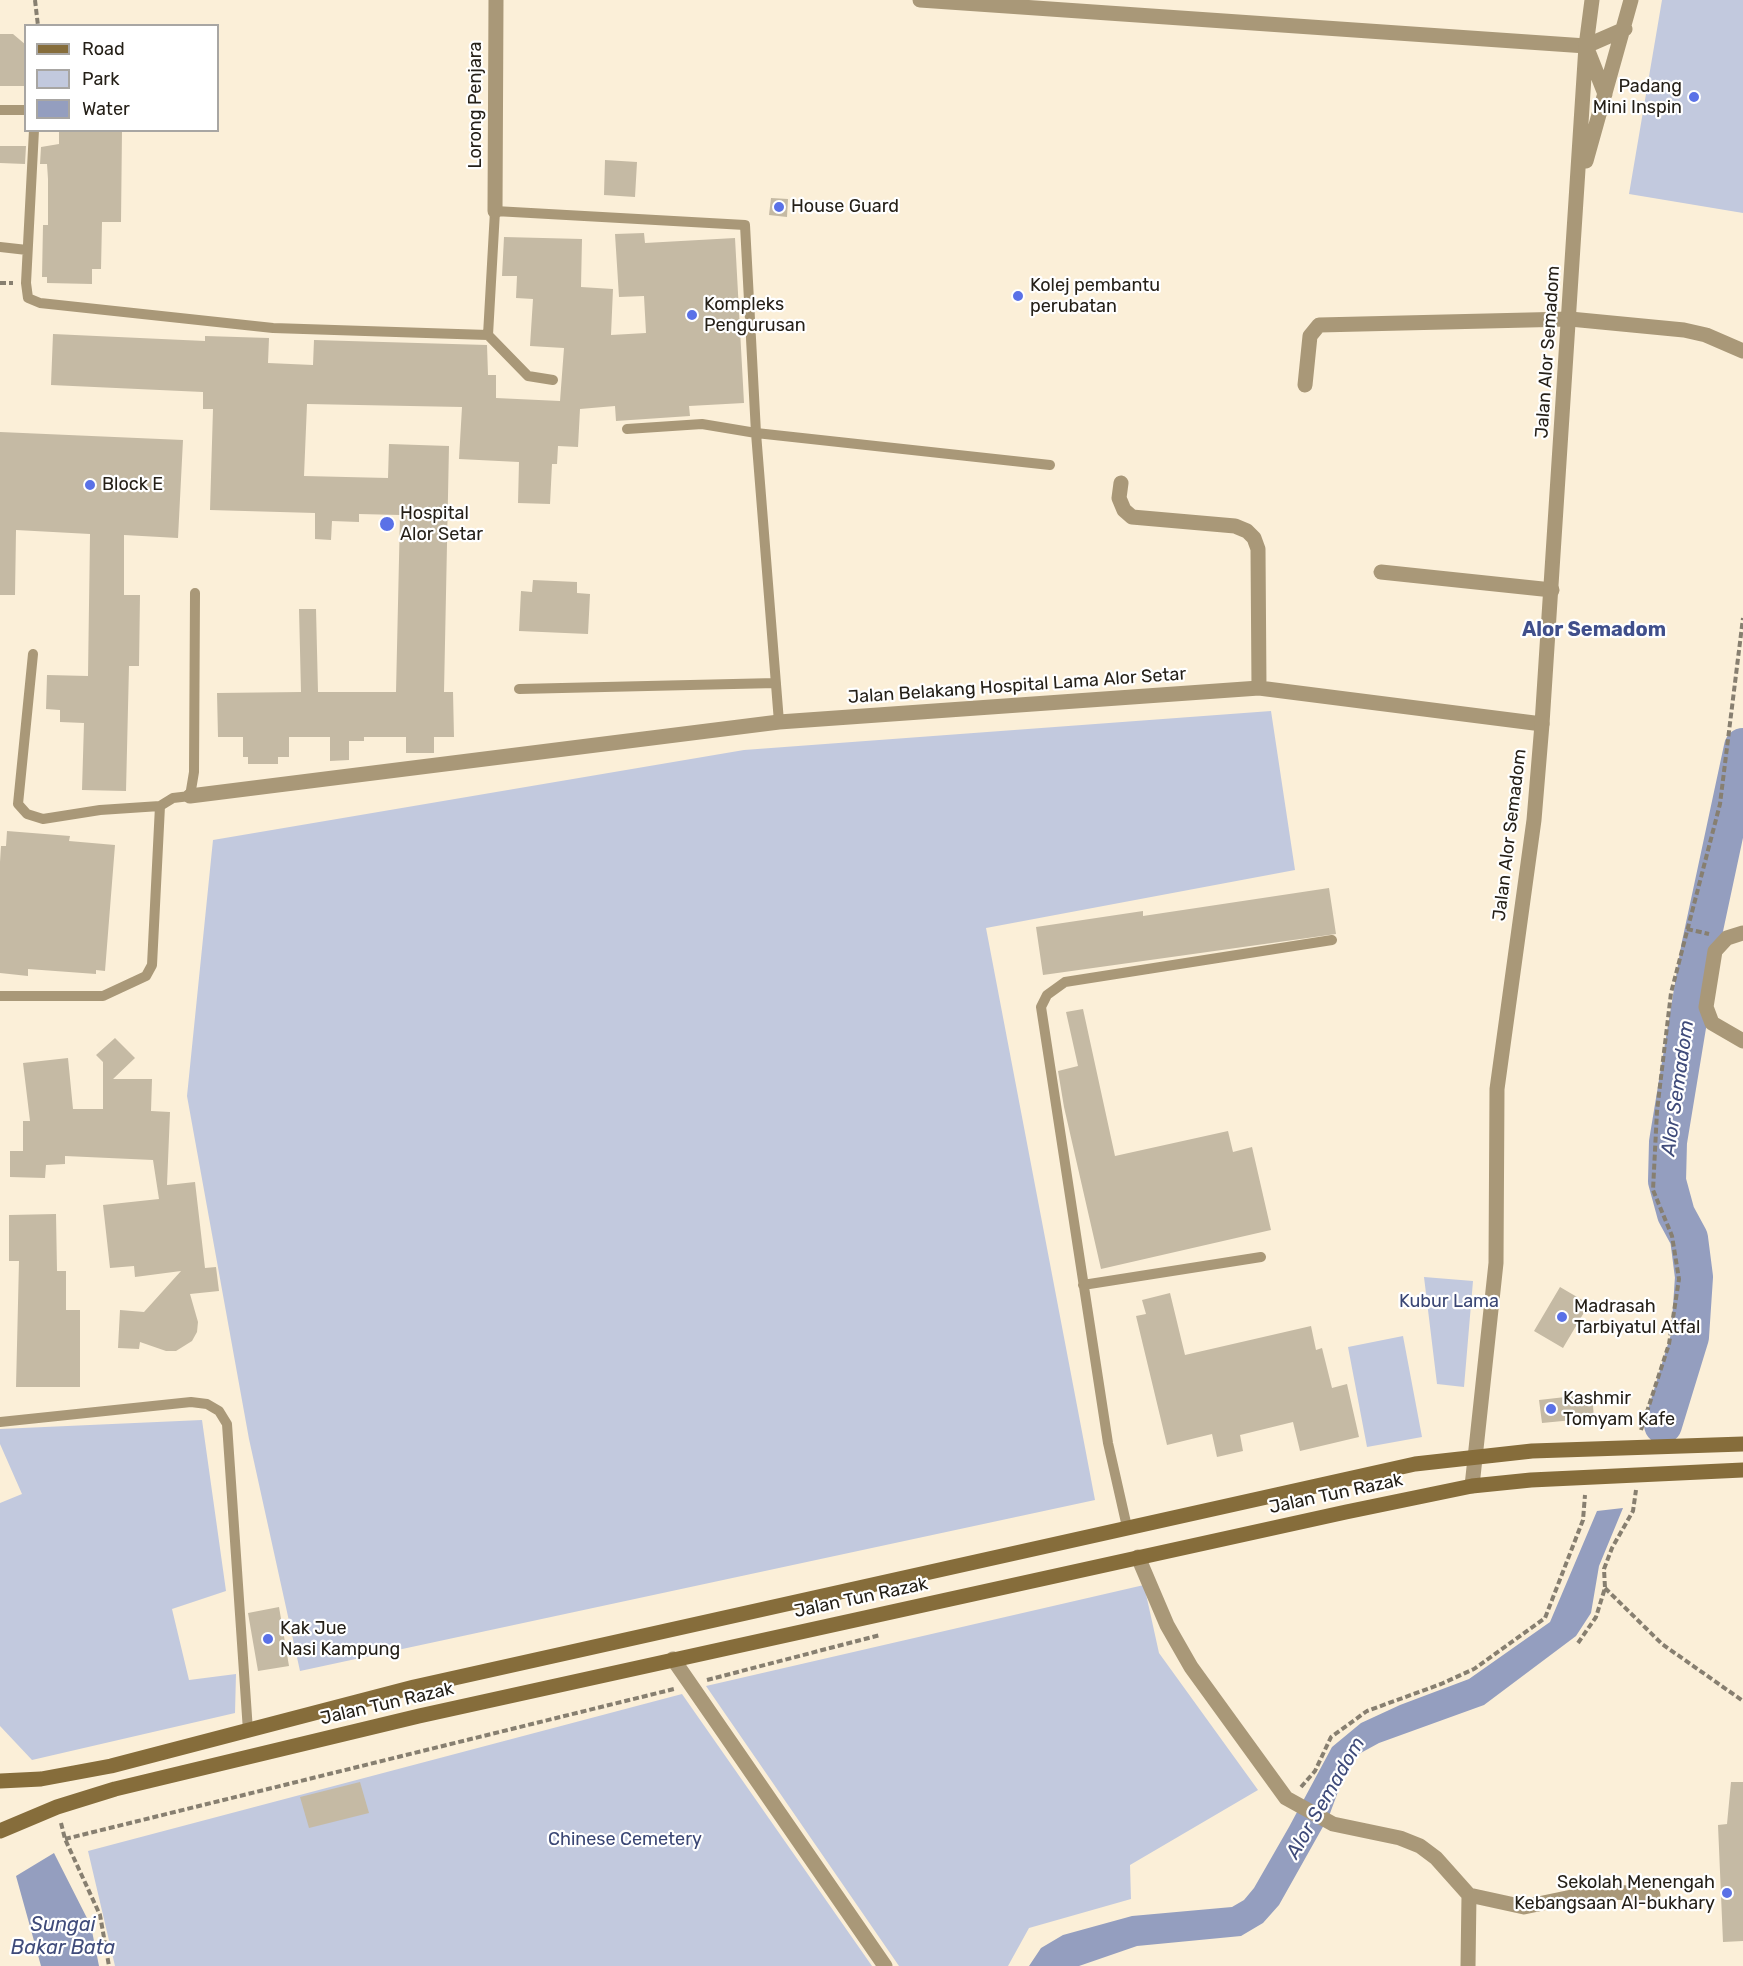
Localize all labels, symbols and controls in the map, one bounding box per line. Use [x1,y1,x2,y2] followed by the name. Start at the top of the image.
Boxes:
[24,24,219,132] legend
[82,38,125,60] text: Road
[465,42,487,168] street label: Lorong Penjara
[82,68,119,90] text: Park
[1593,76,1682,118] place label: Padang Mini Inspin
[1687,90,1701,104] marker: Padang Mini Inspin
[82,98,130,120] text: Water
[791,196,899,218] place label: House Guard
[772,200,786,214] marker: House Guard
[1531,265,1565,439] street label: Jalan Alor Semadom
[1030,275,1160,318] place label: Kolej pembantu perubatan
[1011,289,1025,303] marker: Kolej pembantu perubatan
[704,294,806,336] place label: Kompleks Pengurusan
[685,308,699,322] marker: Kompleks Pengurusan
[102,474,163,496] place label: Block E
[83,478,97,492] marker: Block E
[400,503,483,546] place label: Hospital Alor Setar
[378,515,396,533] marker: Hospital Alor Setar
[1522,618,1666,642] district label: Alor Semadom
[847,663,1187,709] street label: Jalan Belakang Hospital Lama Alor Setar
[1489,748,1531,922] street label: Jalan Alor Semadom
[1657,1019,1699,1157] water label: Alor Semadom
[1399,1291,1499,1313] park label: Kubur Lama
[1574,1296,1700,1338] place label: Madrasah Tarbiyatul Atfal
[1555,1310,1569,1324] marker: Madrasah Tarbiyatul Atfal
[1563,1388,1675,1430] place label: Kashmir Tomyam Kafe
[1544,1402,1558,1416] marker: Kashmir Tomyam Kafe
[1267,1469,1405,1519] street label: Jalan Tun Razak
[792,1573,930,1623] street label: Jalan Tun Razak
[280,1618,400,1660] place label: Kak Jue Nasi Kampung
[261,1632,275,1646] marker: Kak Jue Nasi Kampung
[318,1678,456,1730] street label: Jalan Tun Razak
[1281,1733,1371,1863] water label: Alor Semadom
[548,1829,702,1851] park label: Chinese Cemetery
[1514,1872,1715,1914] place label: Sekolah Menengah Kebangsaan Al-bukhary
[1720,1886,1734,1900] marker: Sekolah Menengah Kebangsaan Al-bukhary
[11,1913,115,1960] water label: Sungai Bakar Bata

